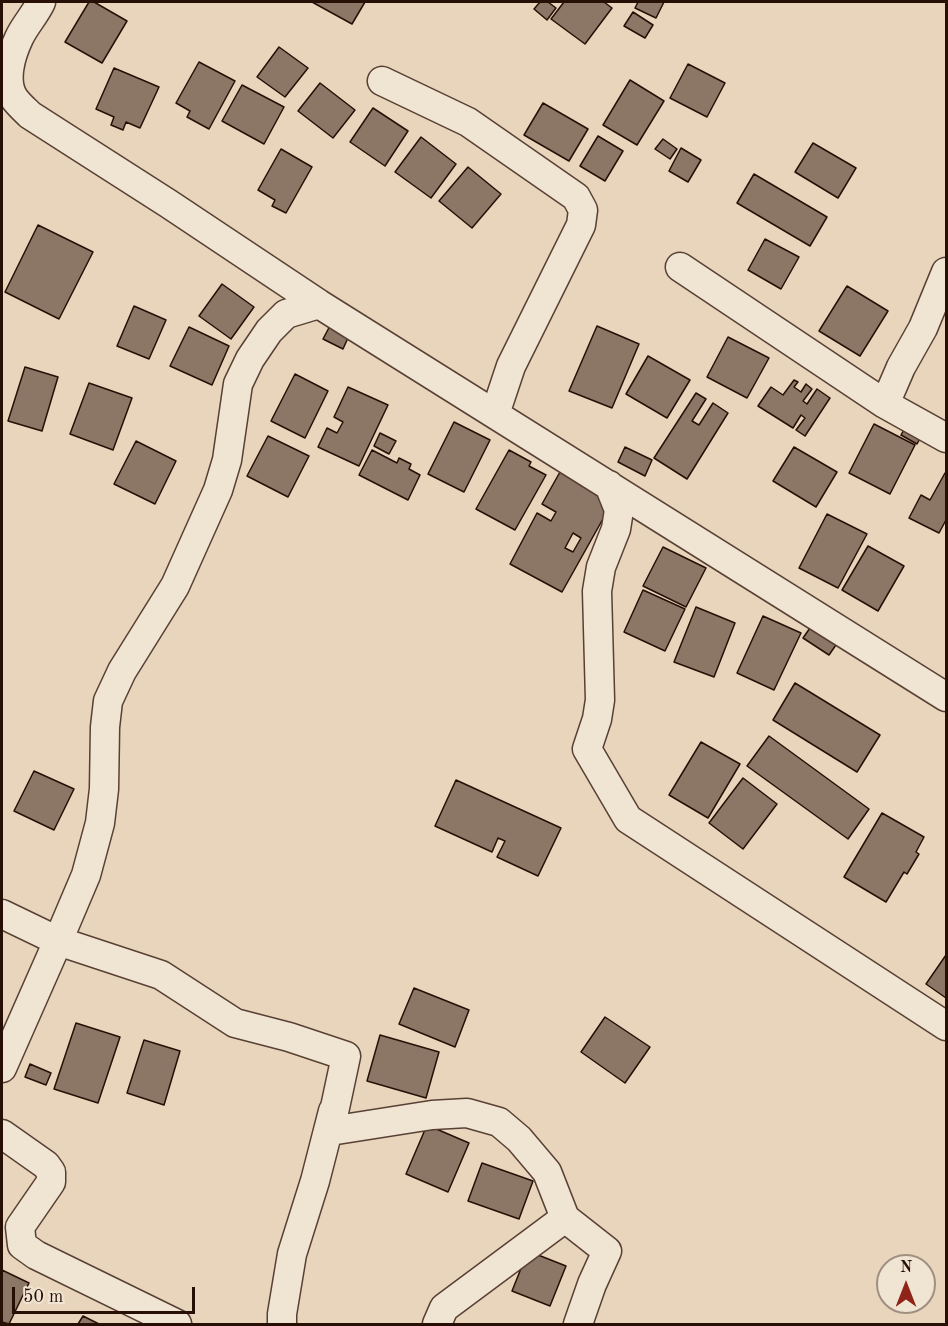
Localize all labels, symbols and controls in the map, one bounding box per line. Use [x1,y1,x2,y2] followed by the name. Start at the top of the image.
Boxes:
[876,1254,936,1314] north arrow
[900,1260,912,1276] text: N
[15,1275,198,1313] scale bar
[23,1288,63,1306] text: 50 m

